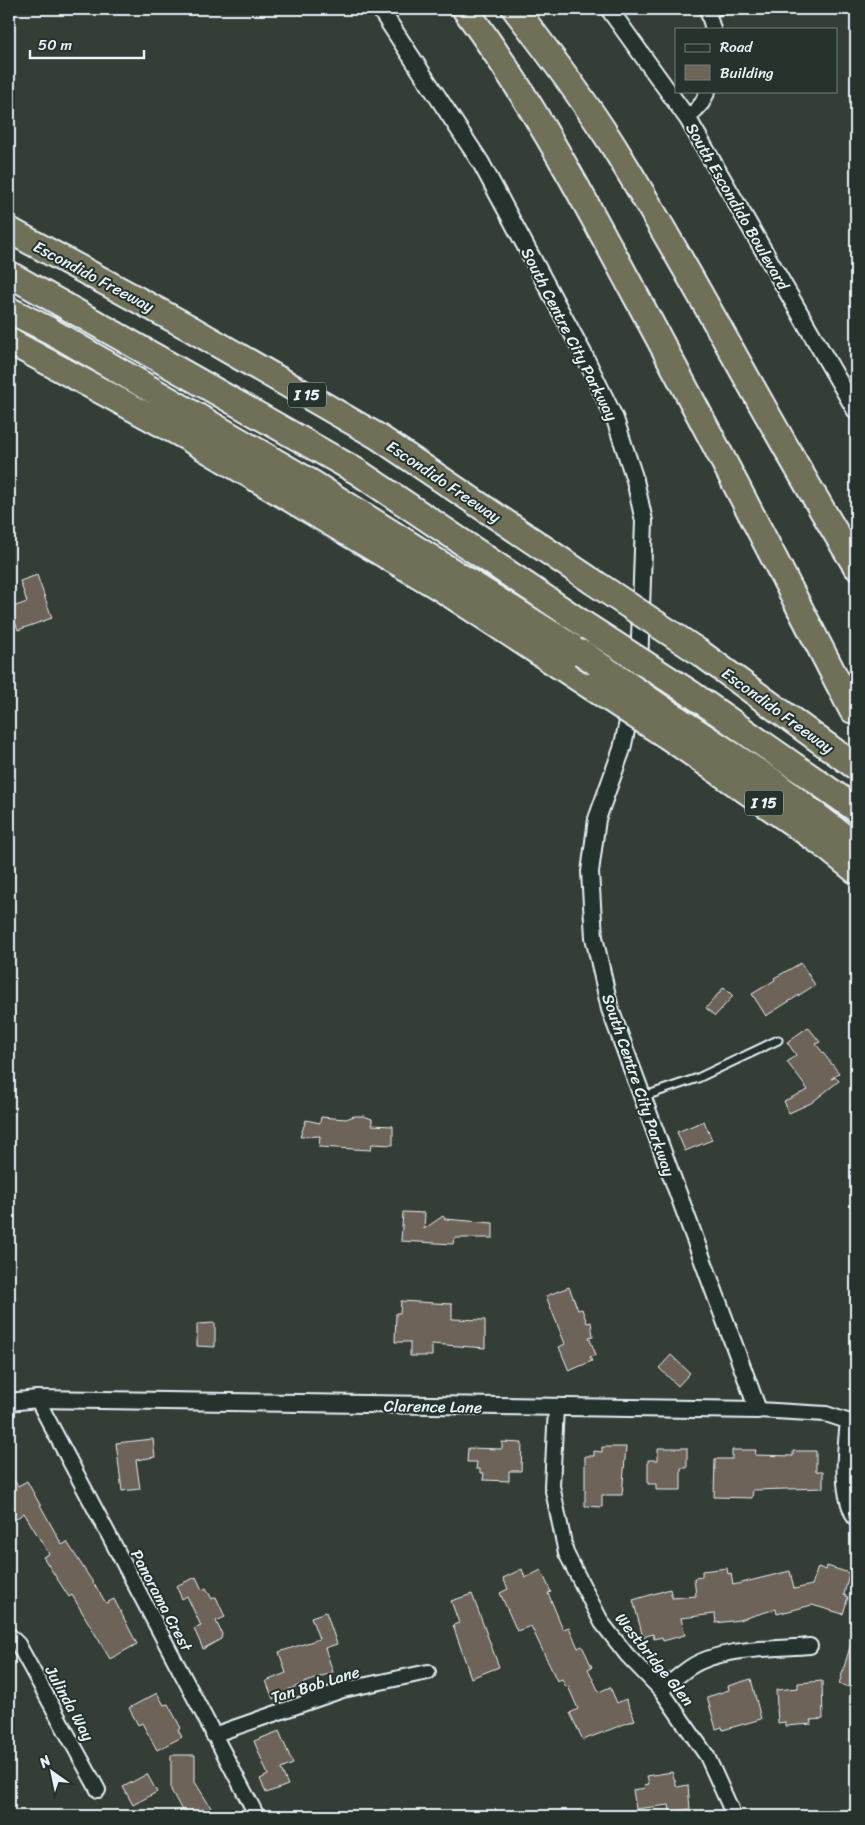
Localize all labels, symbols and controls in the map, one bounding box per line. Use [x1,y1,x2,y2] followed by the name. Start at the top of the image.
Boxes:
[30,28,144,60] scale bar
[675,28,838,92] legend
[38,32,73,58] text: 50 m
[720,34,753,60] text: Road
[720,60,774,86] text: Building
[678,117,798,297] street label: South Escondido Boulevard
[28,232,160,321] street label: Escondido Freeway
[513,242,626,427] street label: South Centre City Parkway
[288,382,326,408] road number: I 15
[380,432,508,531] street label: Escondido Freeway
[715,659,841,762] street label: Escondido Freeway
[745,790,783,816] road number: I 15
[594,990,684,1181] street label: South Centre City Parkway
[384,1391,482,1422] street label: Clarence Lane
[122,1544,201,1657] street label: Panorama Crest
[607,1606,702,1713] street label: Westbridge Glen
[267,1657,363,1712] street label: Tan Bob Lane
[36,1659,103,1747] street label: Julinda Way
[28,1748,78,1798] north arrow
[33,1748,56,1775] text: N

